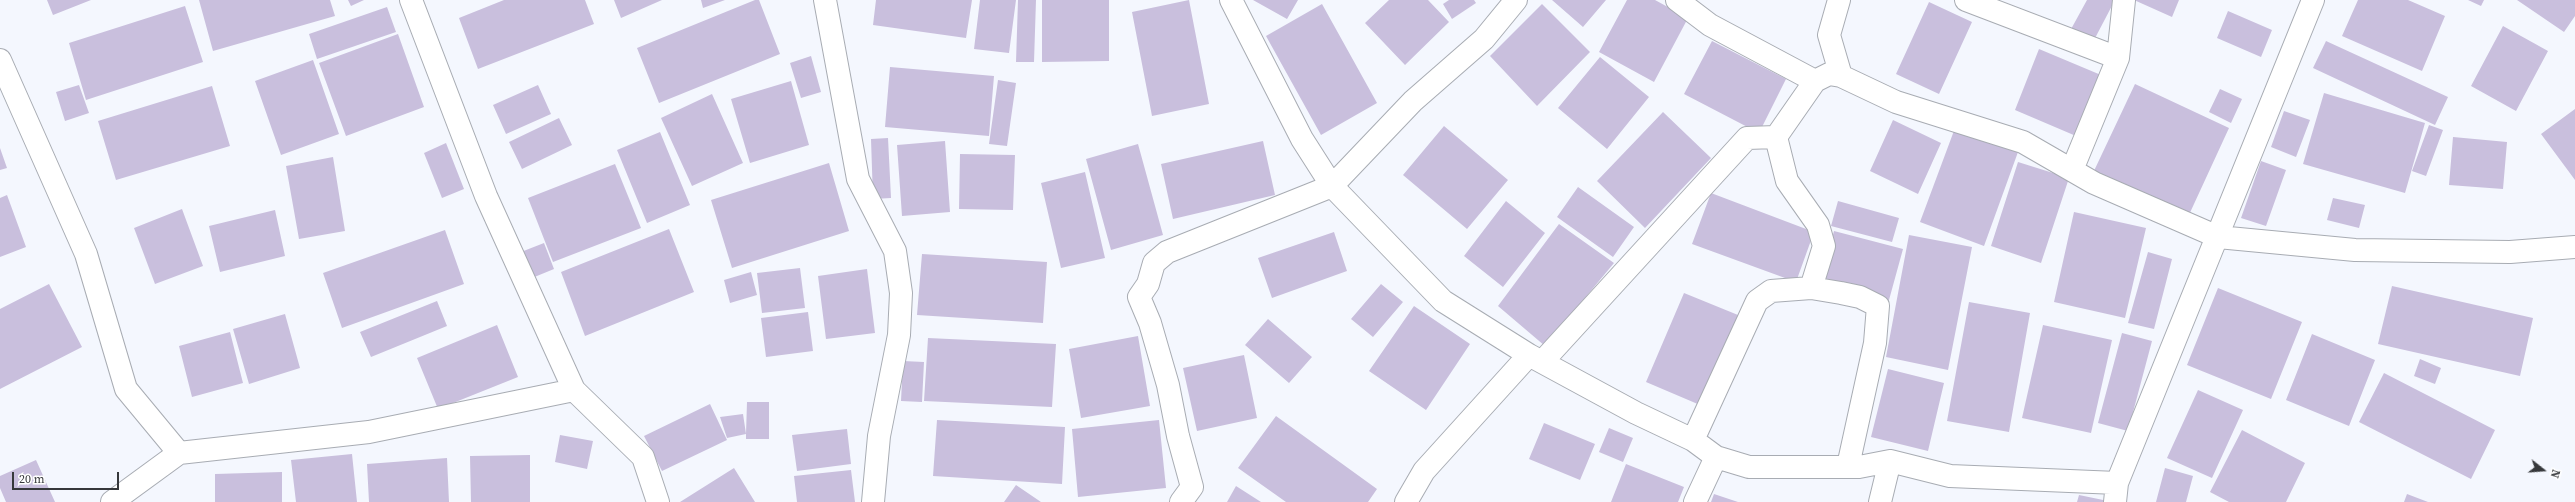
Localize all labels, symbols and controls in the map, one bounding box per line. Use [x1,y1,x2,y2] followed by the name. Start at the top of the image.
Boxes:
[2523,450,2563,490] north arrow
[14,464,121,490] scale bar
[2547,468,2563,480] text: N
[19,471,45,487] text: 20 m

